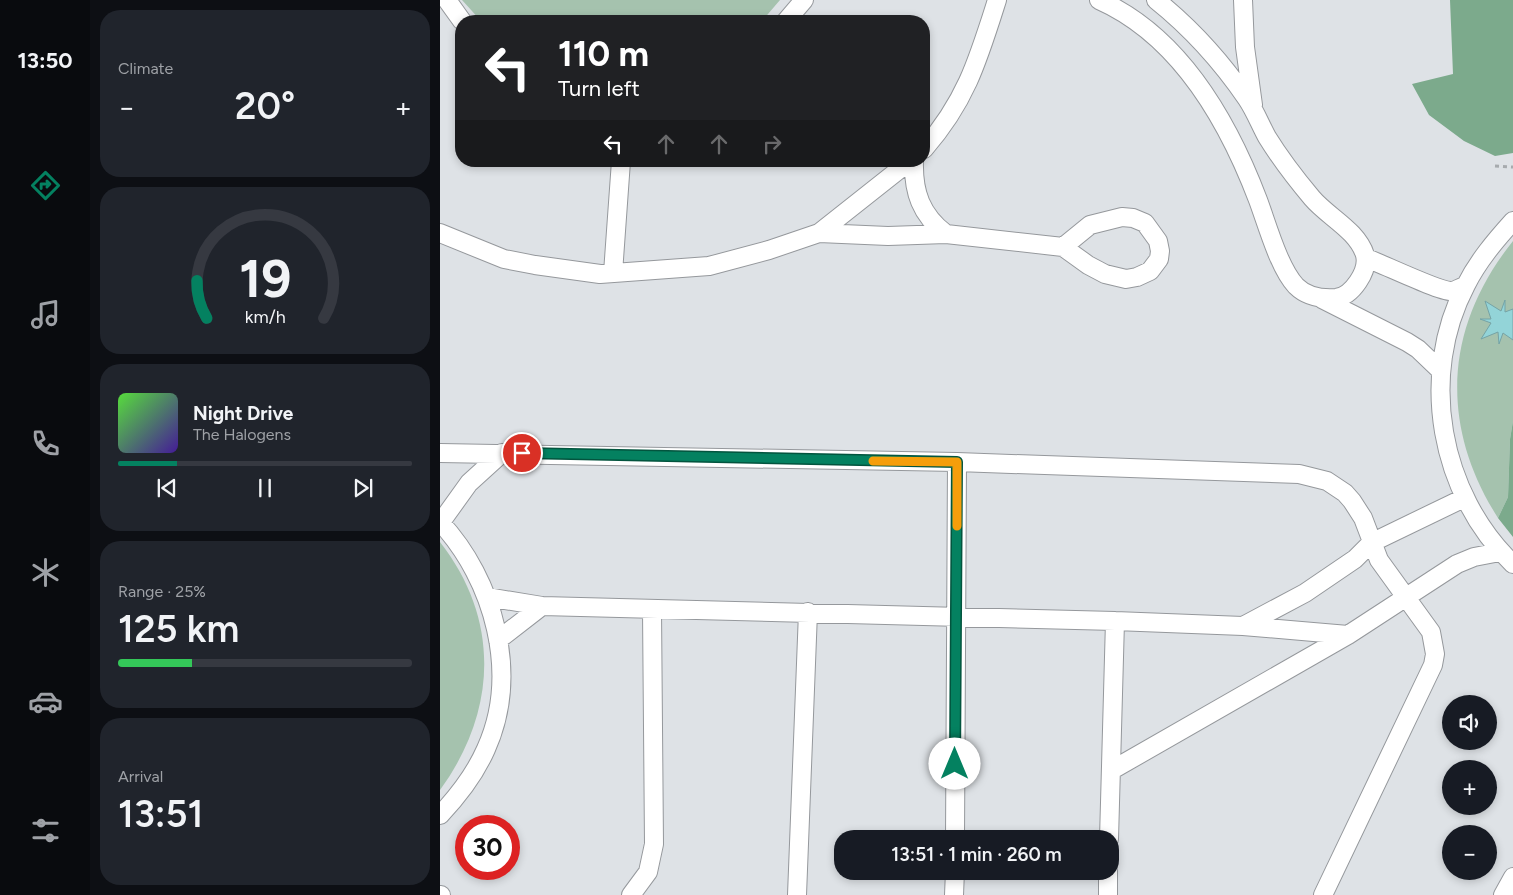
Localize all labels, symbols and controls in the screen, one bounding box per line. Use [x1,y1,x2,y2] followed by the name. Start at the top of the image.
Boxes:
[558,33,649,75] text: 110 m
[475,35,540,100] icon: left
[17,47,73,74] text: 13:50
[118,59,173,78] text: Climate
[558,75,640,102] text: Turn left
[235,83,295,129] text: 20°
[118,90,135,124] text: −
[395,90,412,124] text: +
[599,130,627,158] icon: left
[652,130,680,158] icon: ahead
[705,130,733,158] icon: ahead
[758,130,786,158] icon: right
[28,168,63,203] icon: directions
[239,248,291,310] text: 19
[28,297,63,332] icon: music
[245,306,285,327] text: km/h
[193,402,293,425] text: Night Drive
[193,425,291,444] text: The Halogens
[28,426,63,461] icon: phone
[501,432,543,474] pin
[508,439,536,467] icon: arrive
[153,474,181,502] icon: previous
[251,474,279,502] icon: pause
[349,474,377,502] icon: next
[28,555,63,590] icon: climate
[118,582,206,601] text: Range · 25%
[118,606,239,652] text: 125 km
[28,684,63,719] icon: car
[1442,695,1497,880] map controls
[1442,695,1497,750] button: sound
[928,737,980,789] position arrow
[1442,760,1497,815] button: +
[118,767,163,786] text: Arrival
[118,791,203,837] text: 13:51
[28,813,63,848] icon: filters
[455,815,520,880] speed limit sign: 30
[1442,825,1497,880] button: −
[891,843,1062,866] text: 13:51 · 1 min · 260 m

